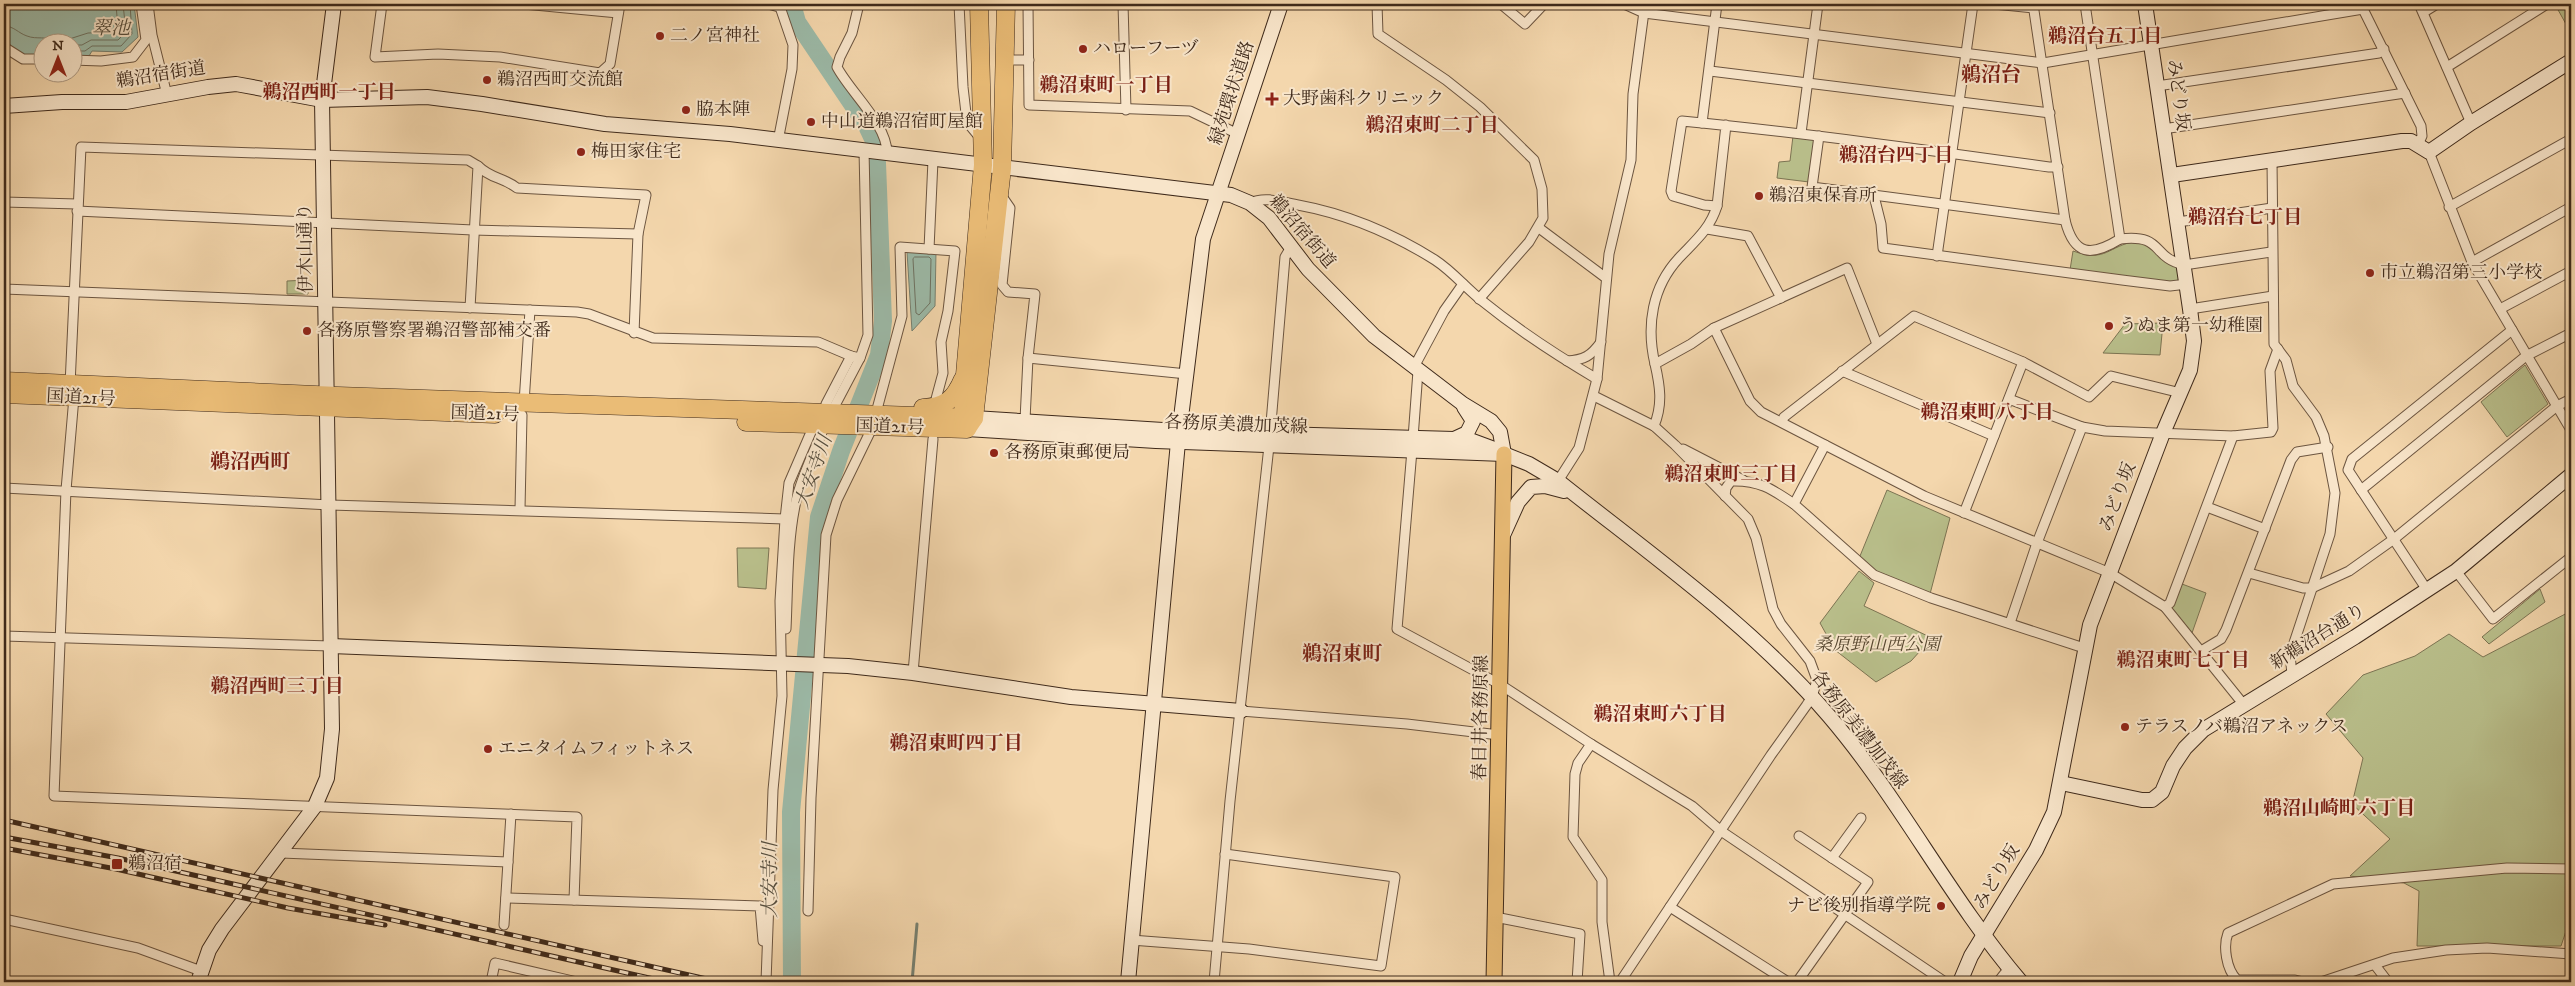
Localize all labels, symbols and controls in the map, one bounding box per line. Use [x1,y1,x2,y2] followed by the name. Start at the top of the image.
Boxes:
[92,17,132,40] water label: 翠池
[670,25,760,47] place label: 二ノ宮神社
[2048,25,2162,48] district label: 鵜沼台五丁目
[654,30,666,42] marker: 二ノ宮神社
[32,32,82,82] north arrow
[52,37,64,55] text: N
[1093,38,1199,60] place label: ハローフーヅ
[1205,38,1259,148] street label: 緑苑環状道路
[1077,43,1089,55] marker: ハローフーヅ
[115,57,207,93] street label: 鵜沼宿街道
[2162,58,2194,132] street label: みどり坂
[1961,63,2021,88] district label: 鵜沼台
[497,69,623,91] place label: 鵜沼西町交流館
[481,74,493,86] marker: 鵜沼西町交流館
[1039,74,1173,97] district label: 鵜沼東町一丁目
[262,81,396,104] district label: 鵜沼西町一丁目
[1283,88,1444,110] place label: 大野歯科クリニック
[1265,92,1279,106] marker: 大野歯科クリニック
[696,99,750,121] place label: 脇本陣
[680,104,692,116] marker: 脇本陣
[821,111,983,133] place label: 中山道鵜沼宿町屋館
[1365,114,1499,137] district label: 鵜沼東町二丁目
[805,116,817,128] marker: 中山道鵜沼宿町屋館
[591,141,681,163] place label: 梅田家住宅
[1839,144,1953,167] district label: 鵜沼台四丁目
[575,146,587,158] marker: 梅田家住宅
[1769,185,1877,207] place label: 鵜沼東保育所
[1753,190,1765,202] marker: 鵜沼東保育所
[1264,191,1340,273] street label: 鵜沼宿街道
[294,203,318,293] street label: 伊木山通り
[2188,206,2302,229] district label: 鵜沼台七丁目
[2380,262,2542,284] place label: 市立鵜沼第三小学校
[2364,267,2376,279] marker: 市立鵜沼第三小学校
[2119,315,2263,337] place label: うぬま第一幼稚園
[317,320,551,342] place label: 各務原警察署鵜沼警部補交番
[2103,320,2115,332] marker: うぬま第一幼稚園
[301,325,313,337] marker: 各務原警察署鵜沼警部補交番
[46,385,116,411] street label: 国道21号
[1920,401,2054,424] district label: 鵜沼東町八丁目
[450,402,520,426] street label: 国道21号
[1164,411,1308,439] street label: 各務原美濃加茂線
[855,415,925,439] street label: 国道21号
[791,430,838,512] water label: 大安寺川
[1004,442,1130,464] place label: 各務原東郵便局
[988,447,1000,459] marker: 各務原東郵便局
[210,450,291,475] district label: 鵜沼西町
[2095,459,2141,535] street label: みどり坂
[1664,463,1798,486] district label: 鵜沼東町三丁目
[2266,599,2370,675] street label: 新鵜沼台通り
[1814,634,1943,656] park label: 桑原野山西公園
[1302,642,1383,667] district label: 鵜沼東町
[2116,649,2250,672] district label: 鵜沼東町七丁目
[1469,655,1493,781] street label: 春日井各務原線
[1806,666,1912,794] street label: 各務原美濃加茂線
[210,675,344,698] district label: 鵜沼西町三丁目
[1593,703,1727,726] district label: 鵜沼東町六丁目
[2135,716,2348,738] place label: テラスノバ鵜沼アネックス
[2119,721,2131,733] marker: テラスノバ鵜沼アネックス
[889,732,1023,755] district label: 鵜沼東町四丁目
[498,738,694,760] place label: エニタイムフィットネス
[482,743,494,755] marker: エニタイムフィットネス
[2263,797,2415,820] district label: 鵜沼山崎町六丁目
[759,840,782,918] water label: 大安寺川
[1969,840,2025,914] street label: みどり坂
[128,853,182,875] place label: 鵜沼宿
[110,857,124,871] marker: 鵜沼宿
[1787,895,1931,917] place label: ナビ後別指導学院
[1935,900,1947,912] marker: ナビ後別指導学院

